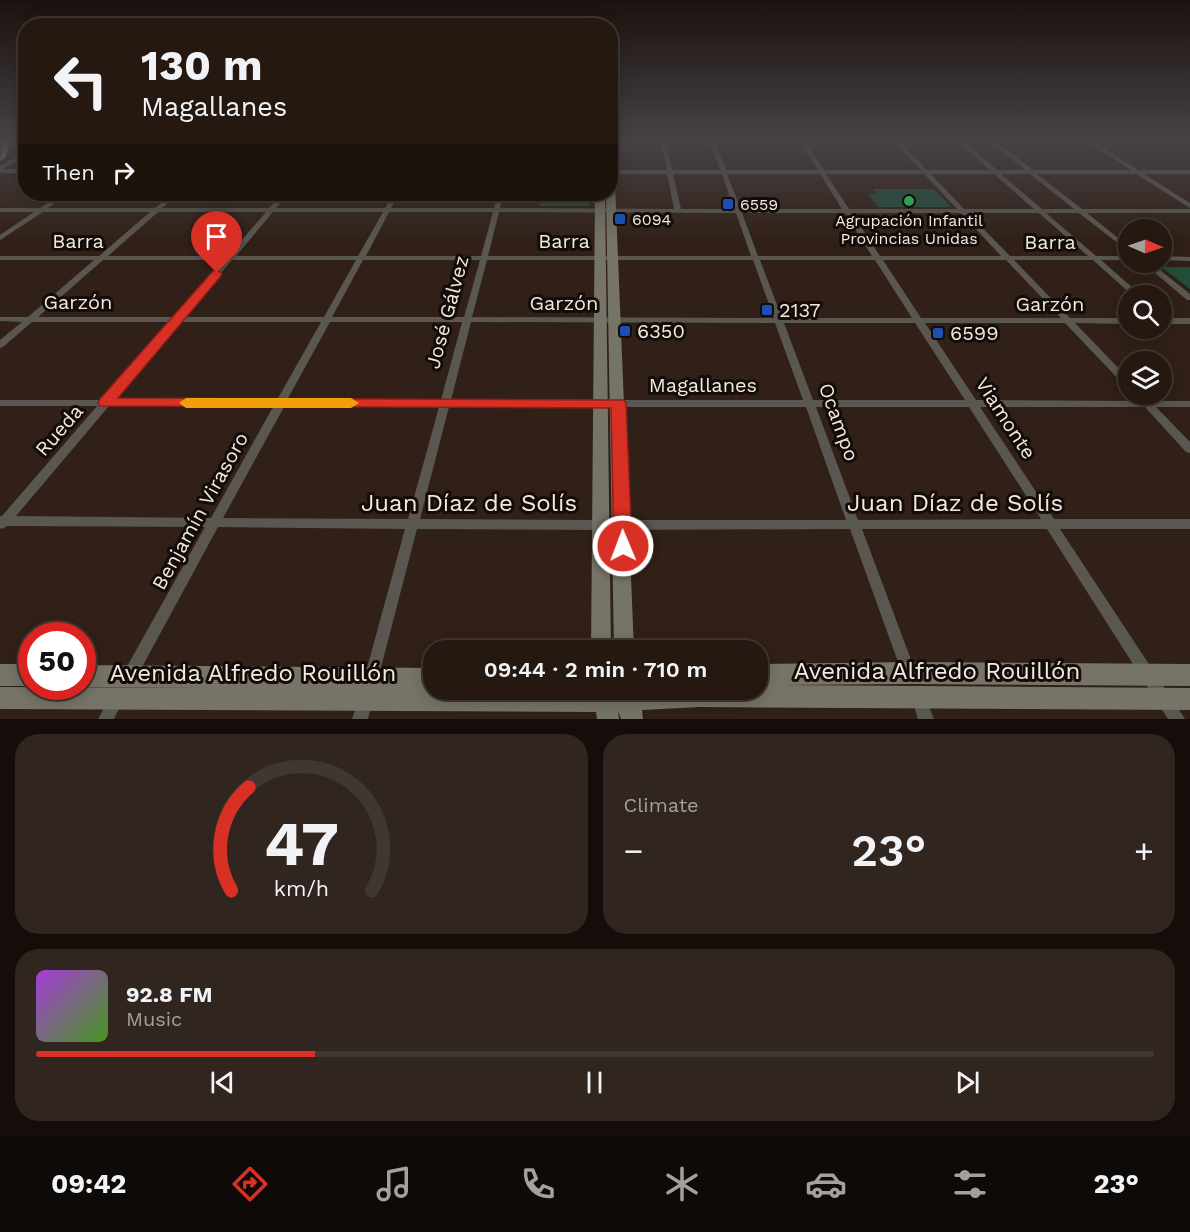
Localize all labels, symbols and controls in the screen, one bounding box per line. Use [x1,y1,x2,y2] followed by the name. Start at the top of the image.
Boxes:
[141,41,263,90] text: 130 m
[42,42,120,120] icon: left
[141,91,287,123] text: Magallanes
[107,156,140,189] icon: right
[42,160,95,185] text: Then
[902,194,916,208] marker: Agrupación Infantil Provincias Unidas
[740,195,778,214] place label: 6559
[721,197,735,211] marker: 6559
[632,210,672,229] place label: 6094
[191,211,242,273] pin
[835,211,983,248] place label: Agrupación Infantil Provincias Unidas
[613,212,627,226] marker: 6094
[1118,219,1172,273] north arrow
[1118,219,1172,405] map controls
[200,220,233,253] icon: arrive
[52,229,104,253] street label: Barra
[538,229,590,253] street label: Barra
[1024,230,1076,254] street label: Barra
[420,253,474,371] street label: José Gálvez
[1118,285,1172,339] button: search
[44,290,112,314] street label: Garzón
[530,291,598,315] street label: Garzón
[1016,292,1084,316] street label: Garzón
[779,298,821,322] place label: 2137
[760,303,774,317] marker: 2137
[637,319,685,343] place label: 6350
[950,321,998,345] place label: 6599
[618,324,632,338] marker: 6350
[931,326,945,340] marker: 6599
[1118,351,1172,405] button: layers
[649,373,757,397] street label: Magallanes
[971,373,1041,463] street label: Viamonte
[814,380,864,464] street label: Ocampo
[30,399,88,461] street label: Rueda
[147,428,253,594] street label: Benjamín Virasoro
[361,489,577,517] street label: Juan Díaz de Solís
[847,489,1063,517] street label: Juan Díaz de Solís
[591,514,655,578] position arrow
[18,622,96,700] speed limit sign: 50
[484,657,707,682] text: 09:44 · 2 min · 710 m
[794,657,1080,685] street label: Avenida Alfredo Rouillón
[110,659,396,687] street label: Avenida Alfredo Rouillón
[624,793,699,817] text: Climate
[264,807,339,880] text: 47
[851,824,926,877] text: 23°
[624,831,643,870] text: −
[1134,831,1154,870] text: +
[274,876,329,901] text: km/h
[126,982,213,1007] text: 92.8 FM
[126,1007,182,1031] text: Music
[206,1066,239,1099] icon: previous
[578,1066,611,1099] icon: pause
[951,1066,984,1099] icon: next
[229,1163,271,1205] icon: directions
[373,1163,415,1205] icon: music
[517,1163,559,1205] icon: phone
[661,1163,703,1205] icon: climate
[805,1163,847,1205] icon: car
[949,1163,991,1205] icon: filters
[51,1168,126,1200] text: 09:42
[1093,1168,1139,1200] text: 23°

